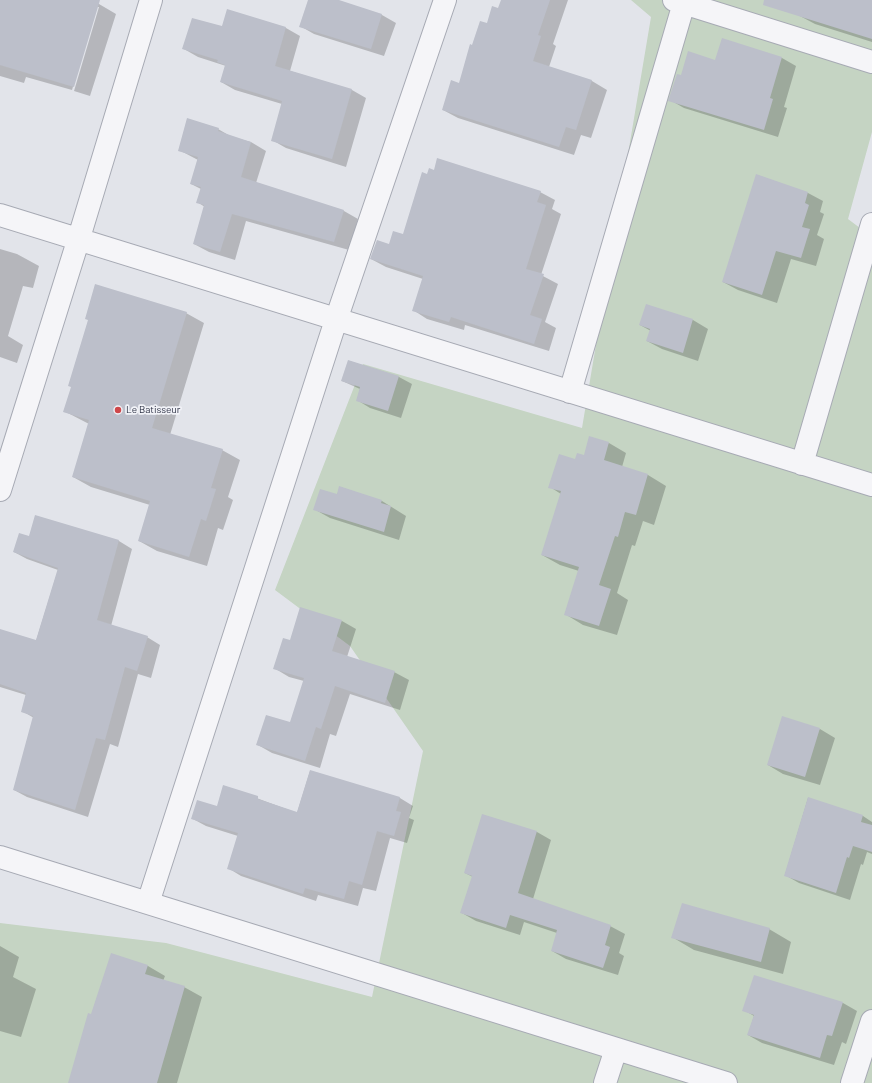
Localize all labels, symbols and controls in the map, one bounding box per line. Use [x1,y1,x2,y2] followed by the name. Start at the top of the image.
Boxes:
[126,404,180,416] place label: Le Batisseur
[113,405,123,415] marker: Le Batisseur

